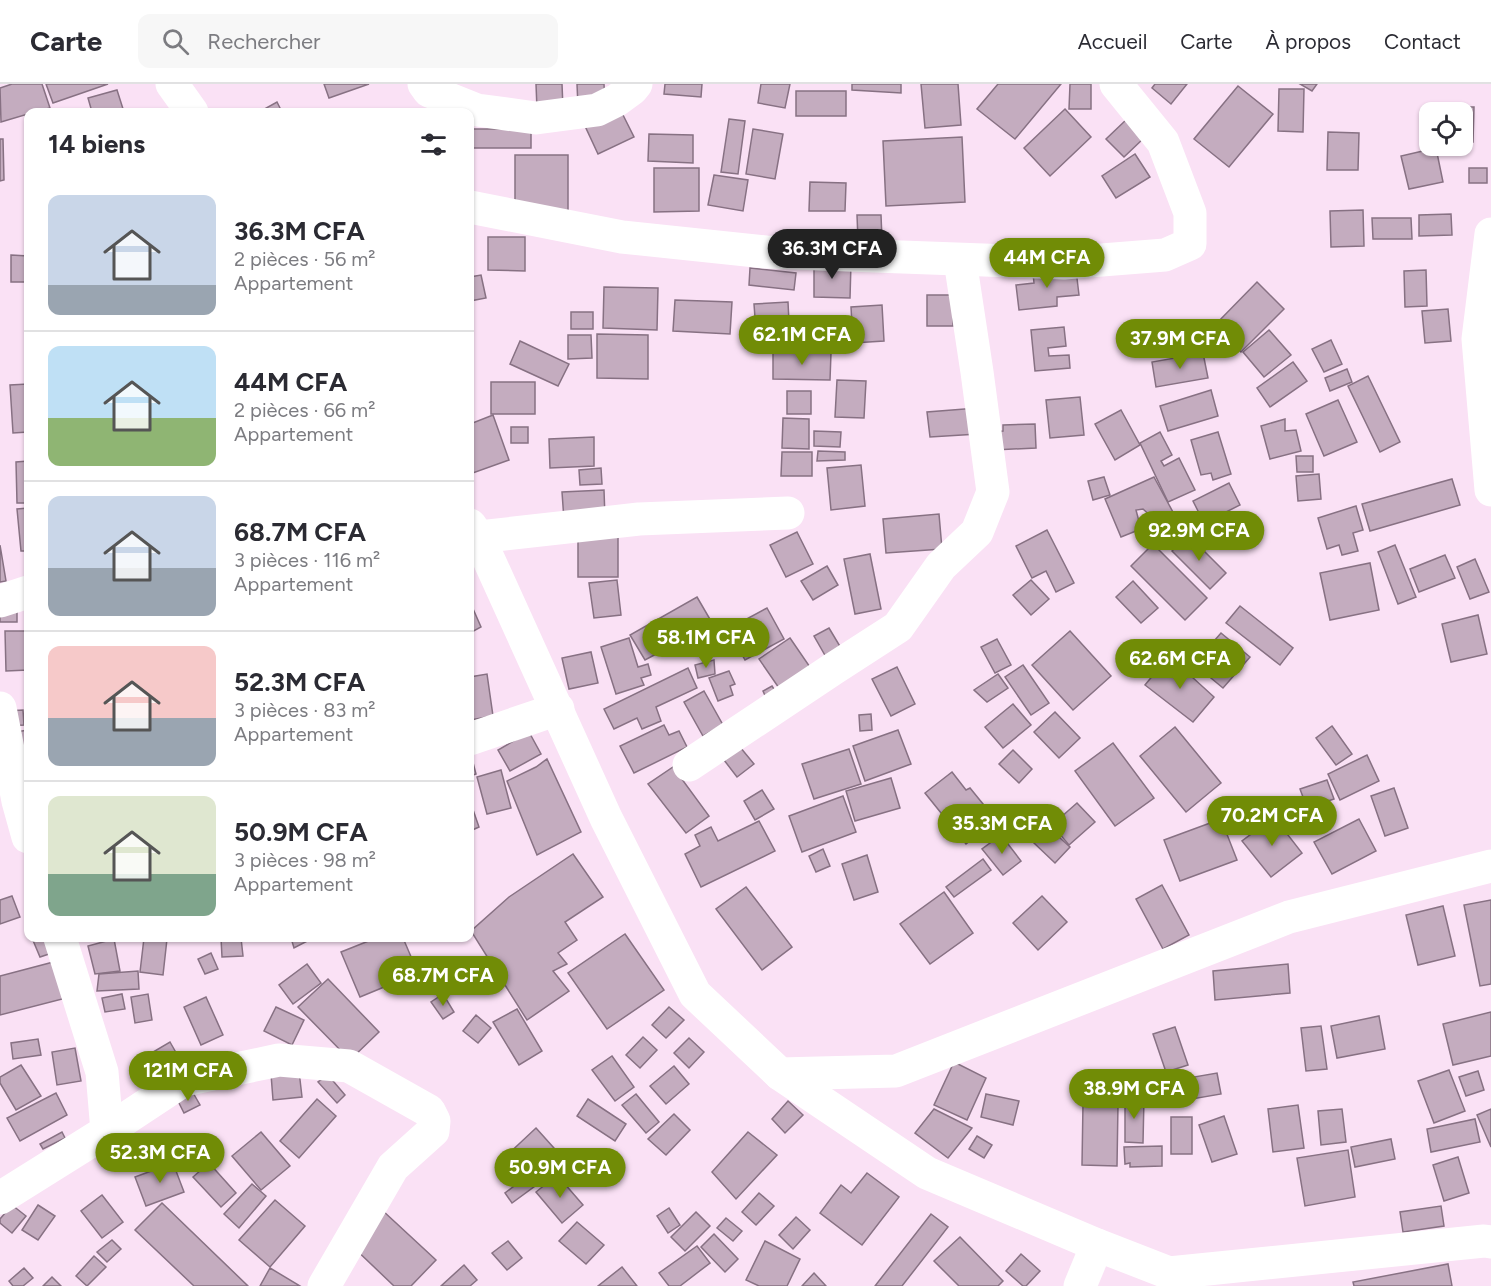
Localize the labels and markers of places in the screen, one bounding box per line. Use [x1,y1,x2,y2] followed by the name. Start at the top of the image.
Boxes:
[763,229,901,280] pin: 36.3M CFA
[992,238,1102,289] pin: 44M CFA
[733,315,871,366] pin: 62.1M CFA
[1111,319,1249,370] pin: 37.9M CFA
[1130,511,1268,562] pin: 92.9M CFA
[637,618,775,669] pin: 58.1M CFA
[1111,639,1249,690] pin: 62.6M CFA
[1203,796,1341,847] pin: 70.2M CFA
[933,804,1071,855] pin: 35.3M CFA
[374,956,512,1007] pin: 68.7M CFA
[126,1051,250,1102] pin: 121M CFA
[1065,1069,1203,1120] pin: 38.9M CFA
[91,1133,229,1184] pin: 52.3M CFA
[491,1148,629,1199] pin: 50.9M CFA

